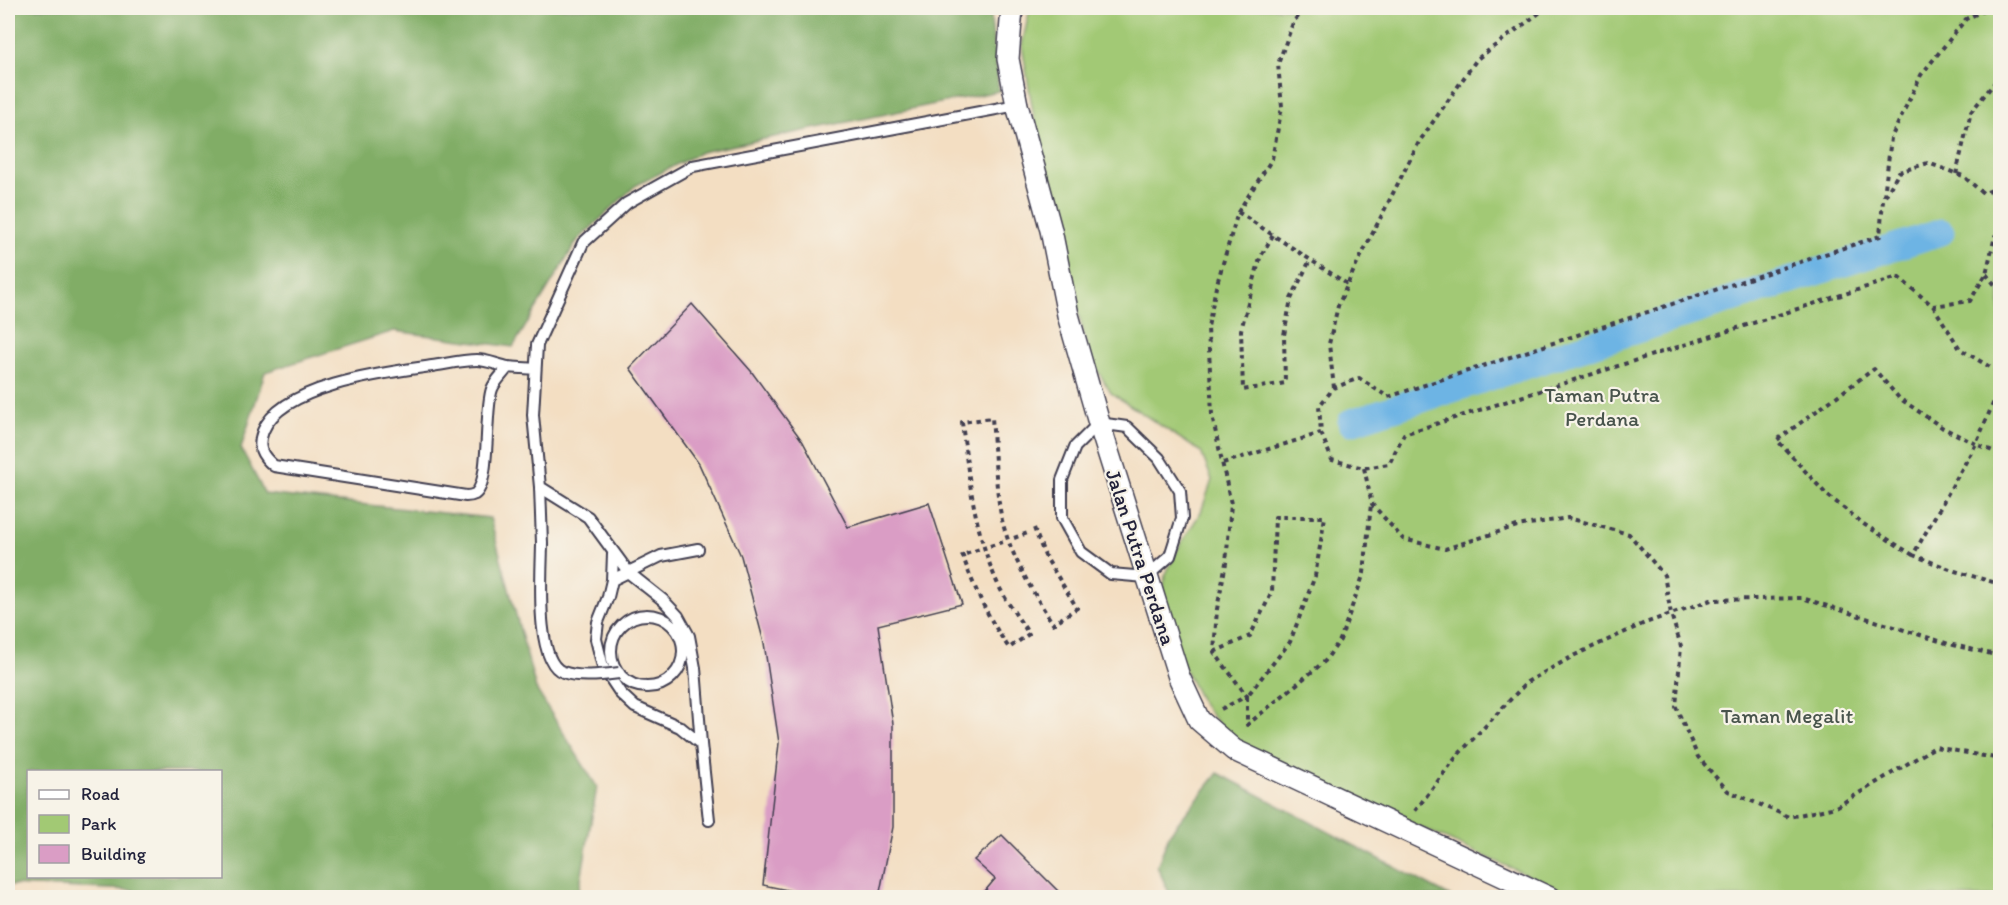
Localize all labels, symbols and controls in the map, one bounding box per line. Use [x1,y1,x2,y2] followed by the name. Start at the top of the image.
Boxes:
[1544,382,1660,431] park label: Taman Putra Perdana
[1101,466,1181,648] street label: Jalan Putra Perdana
[1721,703,1853,728] park label: Taman Megalit
[27,770,222,878] legend
[81,783,120,805] text: Road
[81,813,116,835] text: Park
[81,843,147,865] text: Building

